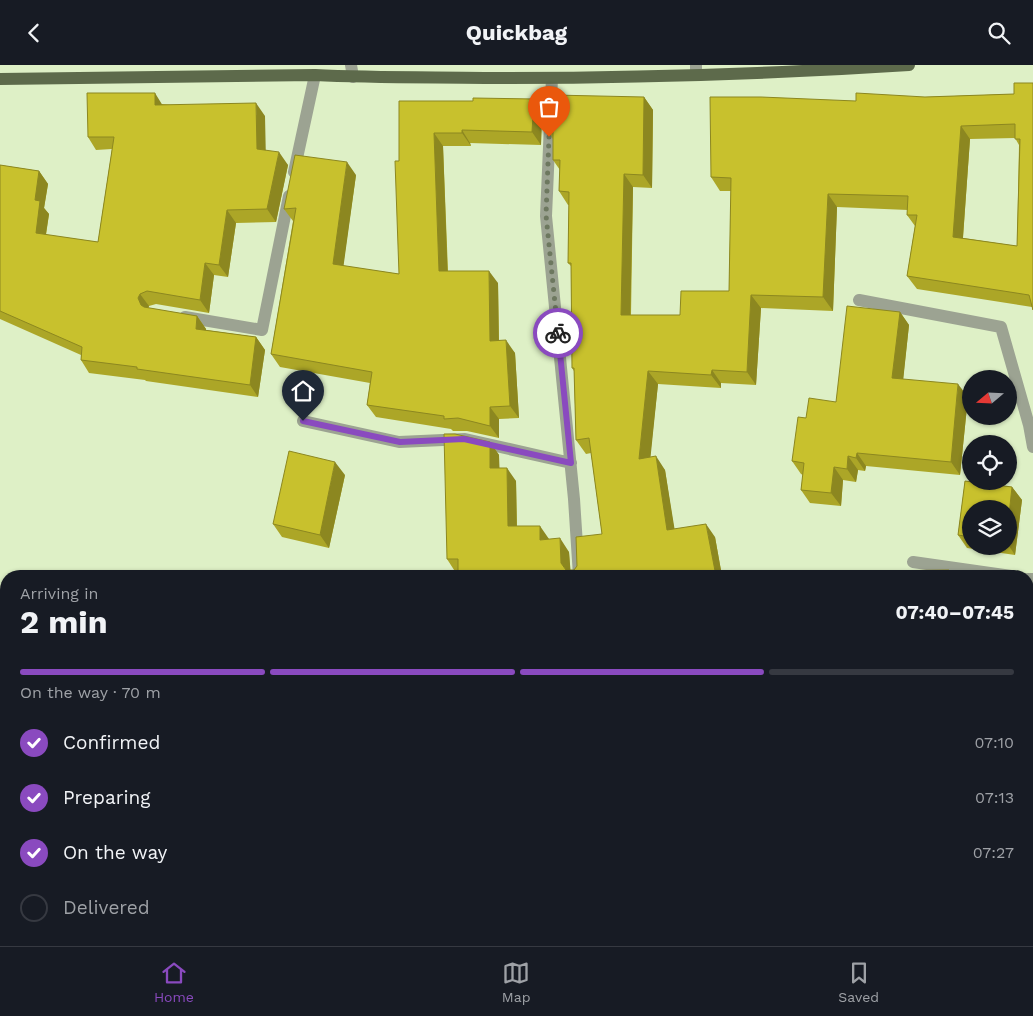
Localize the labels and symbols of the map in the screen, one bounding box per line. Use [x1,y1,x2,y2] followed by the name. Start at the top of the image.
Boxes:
[528,86,570,137] pin
[533,308,583,358] courier
[282,370,324,421] pin
[962,370,1018,425] north arrow

